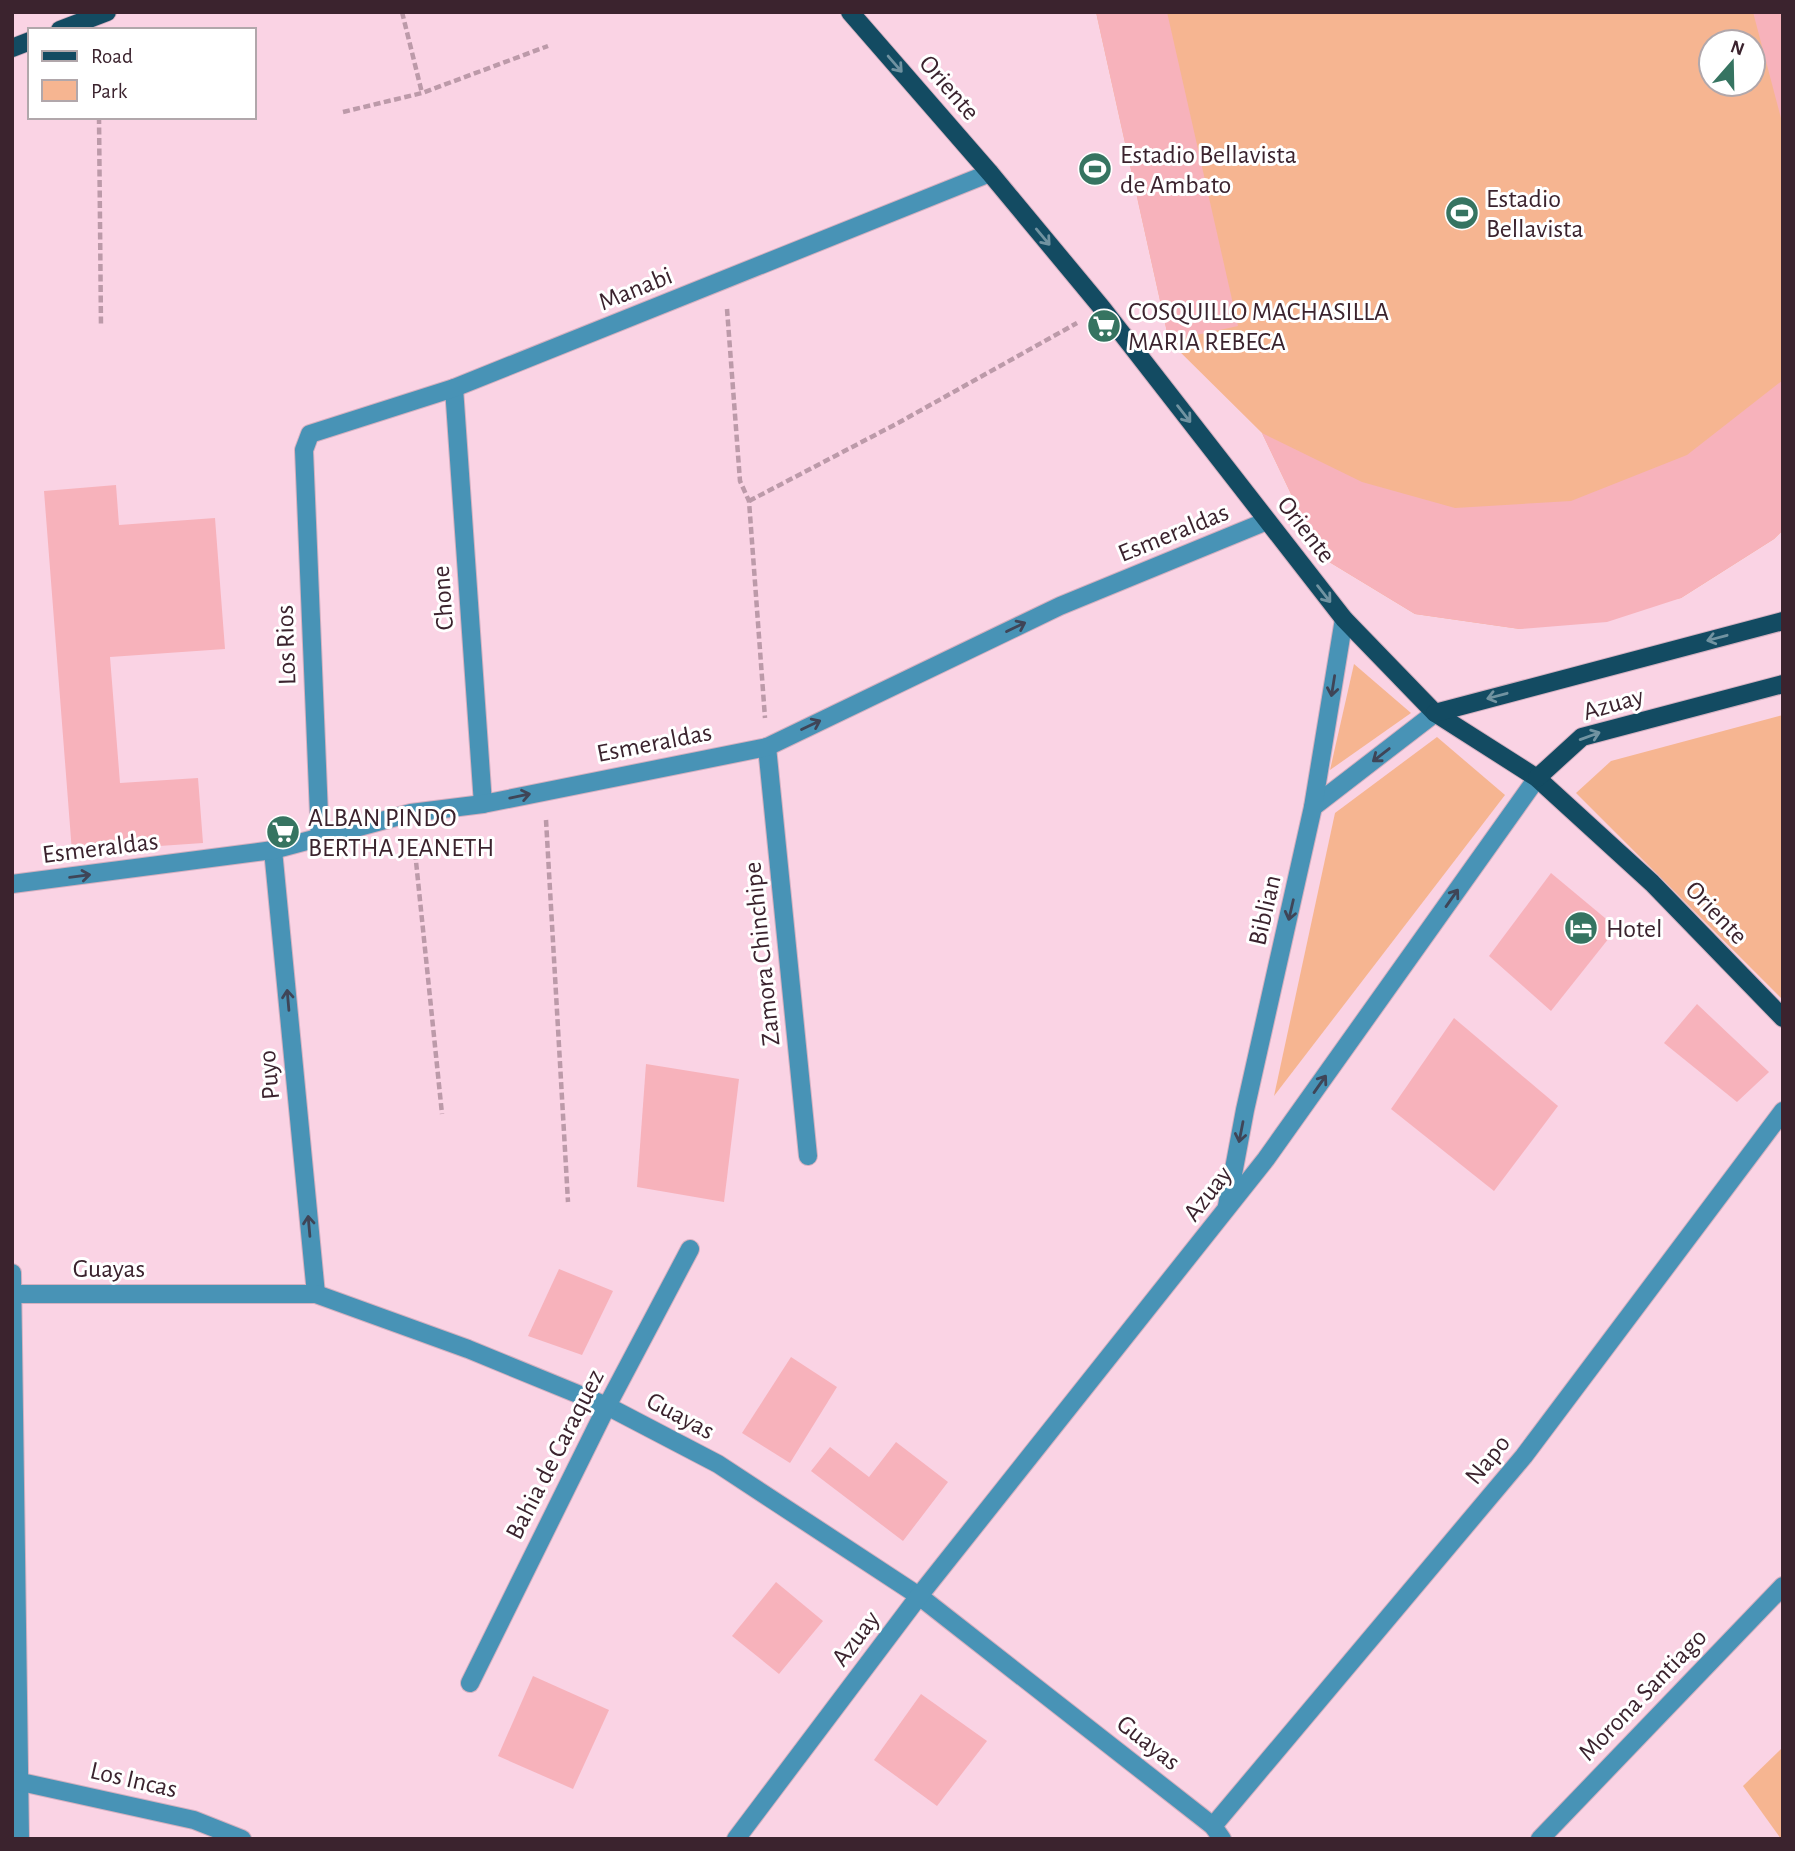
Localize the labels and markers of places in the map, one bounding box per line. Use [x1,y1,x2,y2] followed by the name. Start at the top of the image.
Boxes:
[1120,142,1297,198] place label: Estadio Bellavista de Ambato
[1076,150,1114,188] sports icon: Estadio Bellavista de Ambato
[1486,186,1583,242] place label: Estadio Bellavista
[1443,194,1481,232] sports icon: Estadio Bellavista
[1128,299,1389,355] place label: COSQUILLO MACHASILLA MARIA REBECA
[1085,307,1123,345] supermarket icon: COSQUILLO MACHASILLA MARIA REBECA
[308,805,494,861] place label: ALBAN PINDO BERTHA JEANETH
[264,813,302,851] supermarket icon: ALBAN PINDO BERTHA JEANETH
[1562,909,1600,947] hotel icon: Hotel
[1606,916,1662,942] place label: Hotel

